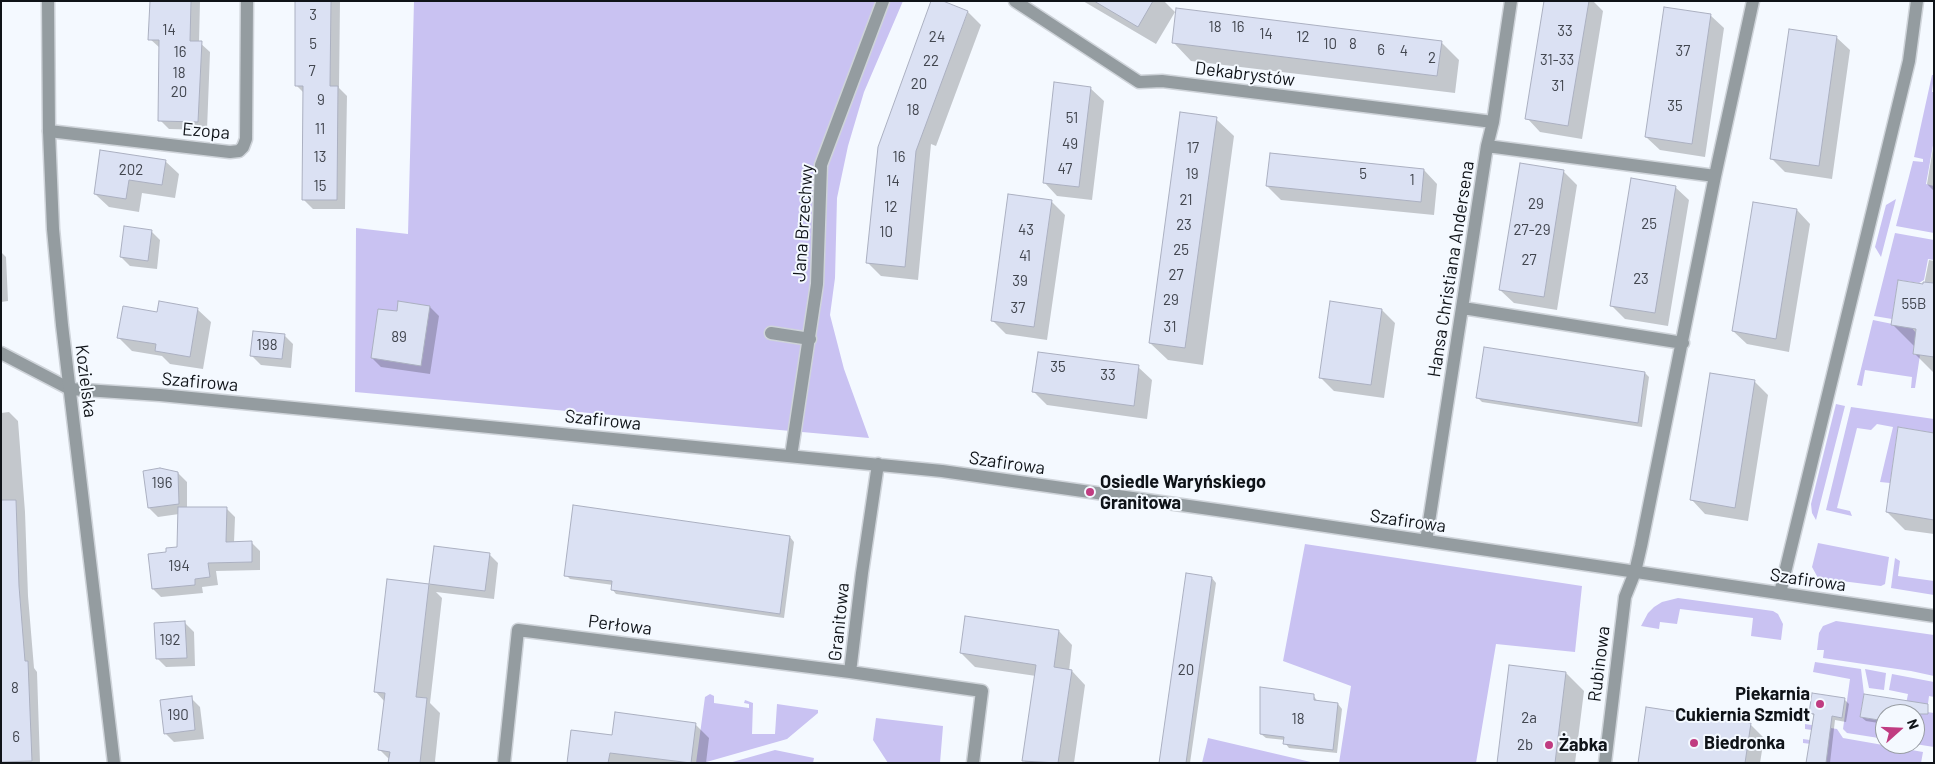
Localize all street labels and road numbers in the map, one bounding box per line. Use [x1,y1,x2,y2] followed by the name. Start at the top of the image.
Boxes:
[1194,57,1296,91] street label: Dekabrystów
[181,118,231,144] street label: Ezopa
[1423,159,1479,379] street label: Hansa Christiana Andersena
[788,164,818,282] street label: Jana Brzechwy
[71,343,101,419] street label: Kozielska
[161,368,239,396] street label: Szafirowa
[564,405,642,435] street label: Szafirowa
[968,447,1046,479] street label: Szafirowa
[1369,505,1447,537] street label: Szafirowa
[1769,564,1847,596] street label: Szafirowa
[824,582,854,662] street label: Granitowa
[587,610,653,640] street label: Perłowa
[1584,625,1614,703] street label: Rubinowa

